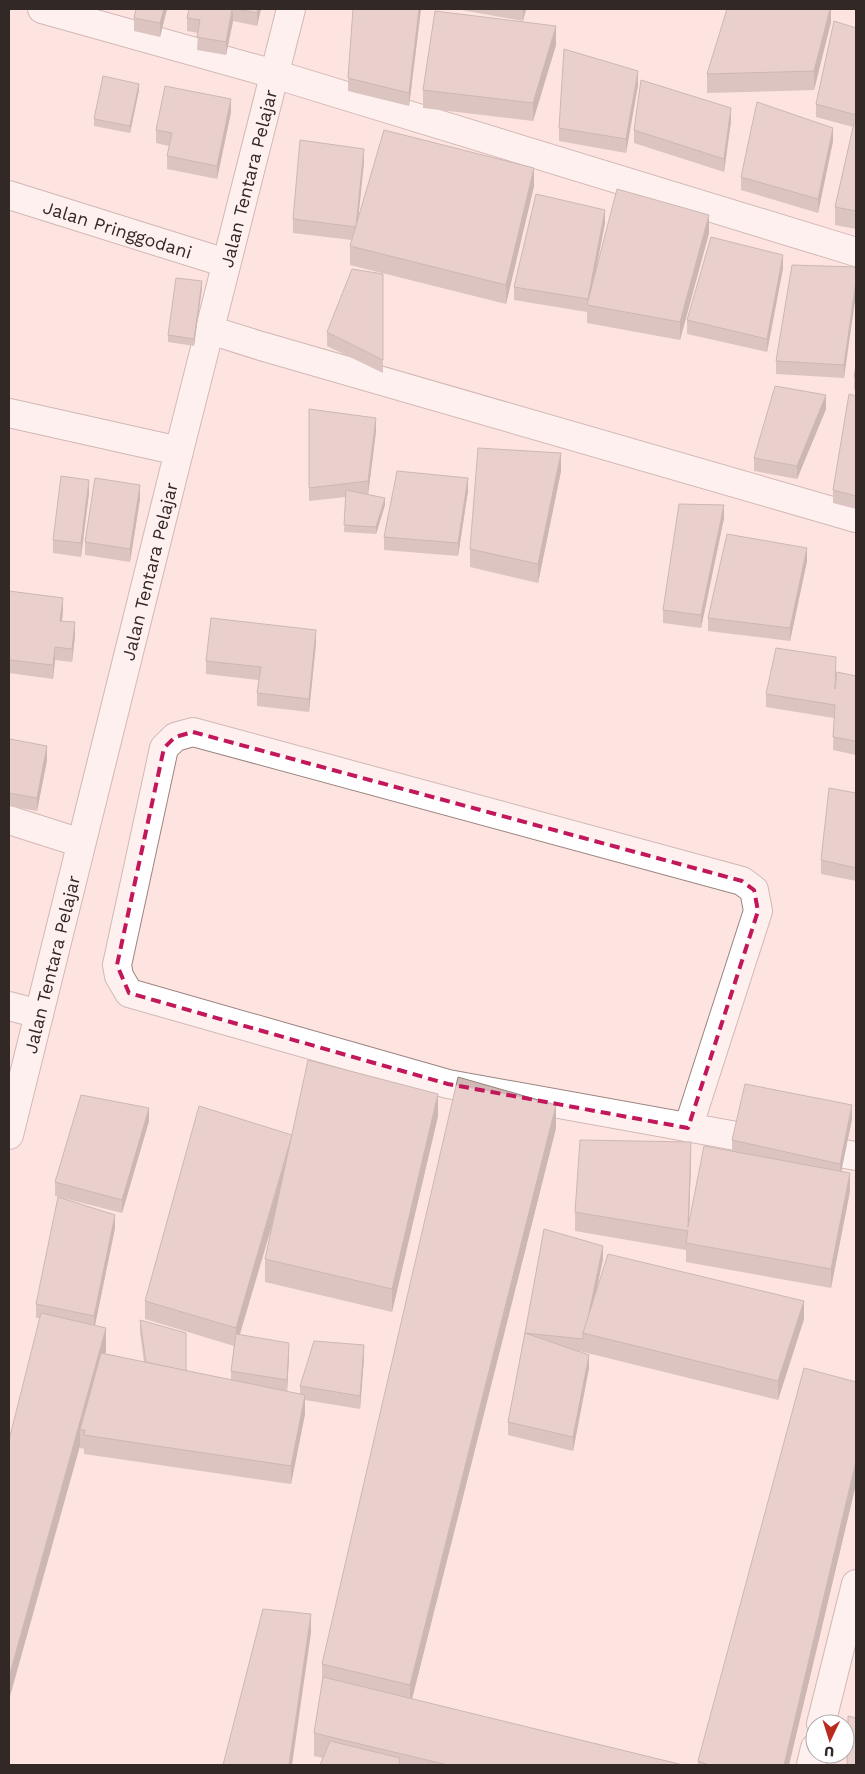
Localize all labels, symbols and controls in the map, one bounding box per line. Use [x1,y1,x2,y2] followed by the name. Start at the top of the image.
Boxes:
[215,87,281,270] street label: Jalan Tentara Pelajar
[41,196,195,262] street label: Jalan Pringgodani
[117,480,181,662] street label: Jalan Tentara Pelajar
[19,873,84,1056] street label: Jalan Tentara Pelajar
[805,1714,855,1764] north arrow
[824,1744,835,1760] text: U

